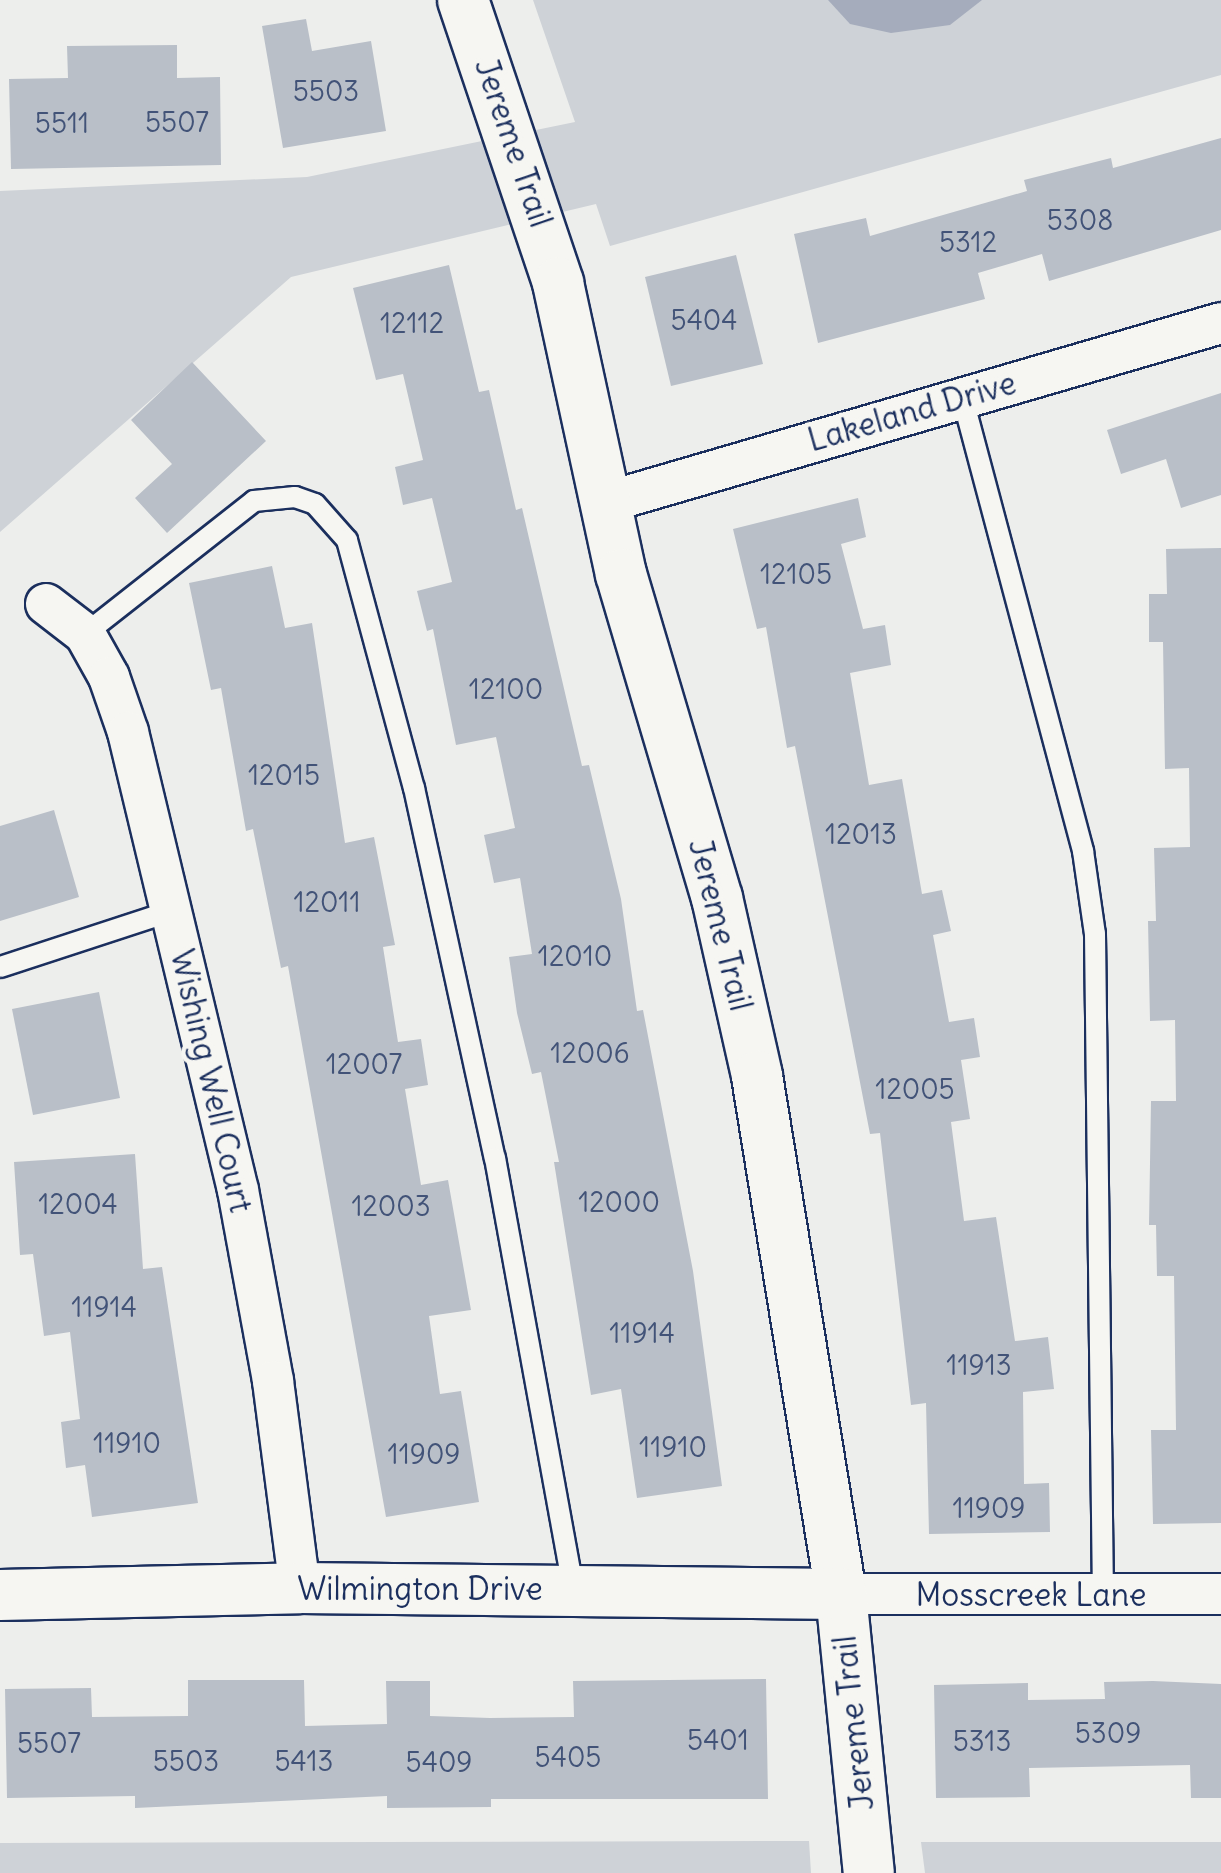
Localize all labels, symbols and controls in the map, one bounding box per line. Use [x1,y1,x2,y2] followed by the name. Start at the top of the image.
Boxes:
[466,54,560,232] street label: Jereme Trail
[293,74,359,108] house number: 5503
[145,105,209,139] house number: 5507
[35,106,89,140] house number: 5511
[1047,203,1113,237] house number: 5308
[939,225,997,259] house number: 5312
[671,303,737,337] house number: 5404
[380,306,444,340] house number: 12112
[803,364,1021,460] street label: Lakeland Drive
[760,557,832,591] house number: 12105
[469,672,543,706] house number: 12100
[248,758,320,792] house number: 12015
[825,817,897,851] house number: 12013
[680,835,760,1015] street label: Jereme Trail
[293,885,361,919] house number: 12011
[538,939,612,973] house number: 12010
[162,946,260,1216] street label: Wishing Well Court
[550,1036,630,1070] house number: 12006
[326,1047,402,1081] house number: 12007
[875,1072,955,1106] house number: 12005
[578,1185,660,1219] house number: 12000
[38,1187,118,1221] house number: 12004
[351,1189,431,1223] house number: 12003
[71,1290,137,1324] house number: 11914
[609,1316,675,1350] house number: 11914
[946,1348,1012,1382] house number: 11913
[93,1426,161,1460] house number: 11910
[639,1430,707,1464] house number: 11910
[388,1437,460,1471] house number: 11909
[953,1491,1025,1525] house number: 11909
[297,1570,543,1608] street label: Wilmington Drive
[916,1576,1146,1614] street label: Mosscreek Lane
[826,1634,882,1812] street label: Jereme Trail
[1075,1716,1141,1750] house number: 5309
[687,1723,749,1757] house number: 5401
[953,1724,1011,1758] house number: 5313
[17,1726,81,1760] house number: 5507
[535,1740,601,1774] house number: 5405
[153,1744,219,1778] house number: 5503
[274,1744,334,1778] house number: 5413
[406,1745,472,1779] house number: 5409

